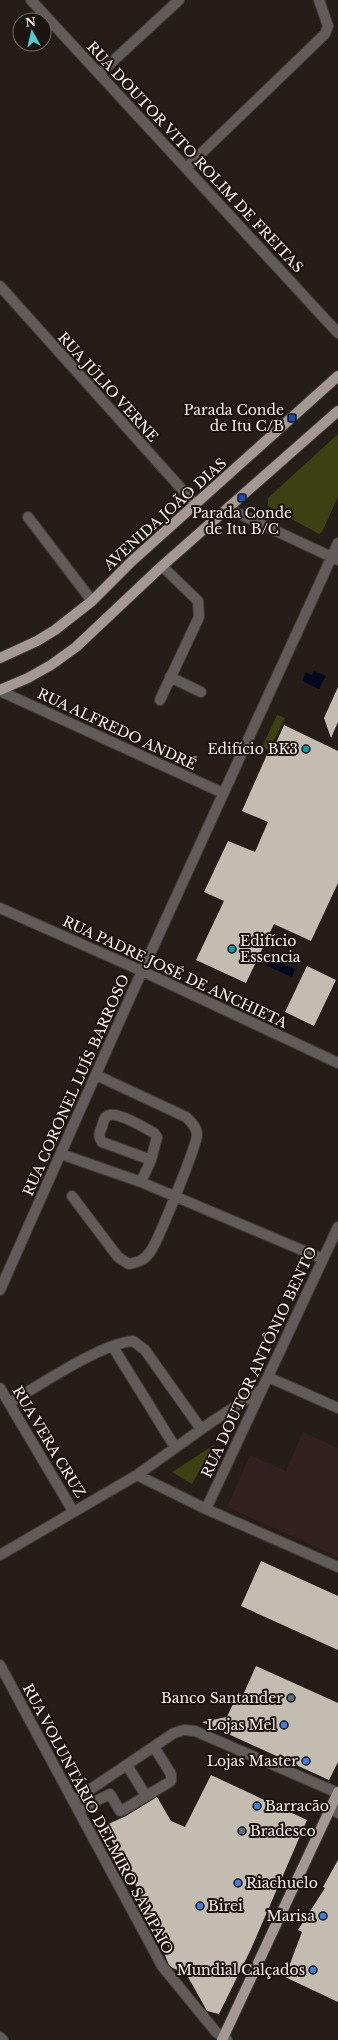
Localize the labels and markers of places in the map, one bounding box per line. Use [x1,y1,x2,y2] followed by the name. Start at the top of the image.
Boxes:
[184,401,284,435] place label: Parada Conde de Itu C/B
[287,413,297,423] marker: Parada Conde de Itu C/B
[237,493,247,503] marker: Parada Conde de Itu B/C
[192,504,292,538] place label: Parada Conde de Itu B/C
[207,740,298,758] place label: Edifício BK3
[301,744,311,754] marker: Edifício BK3
[240,932,301,966] place label: Edifício Essencia
[227,944,237,954] marker: Edifício Essencia
[161,1689,283,1707] place label: Banco Santander
[286,1693,296,1703] marker: Banco Santander
[207,1716,276,1734] place label: Lojas Mel
[279,1720,289,1730] marker: Lojas Mel
[207,1752,298,1770] place label: Lojas Master
[301,1756,311,1766] marker: Lojas Master
[265,1797,329,1815] place label: Barracão
[252,1801,262,1811] marker: Barracão
[250,1822,316,1840] place label: Bradesco
[237,1826,247,1836] marker: Bradesco
[246,1874,318,1892] place label: Riachuelo
[233,1878,243,1888] marker: Riachuelo
[208,1897,243,1915] place label: Birei
[195,1901,205,1911] marker: Birei
[266,1907,315,1925] place label: Marisa
[318,1911,328,1921] marker: Marisa
[177,1961,305,1979] place label: Mundial Calçados
[308,1965,318,1975] marker: Mundial Calçados

